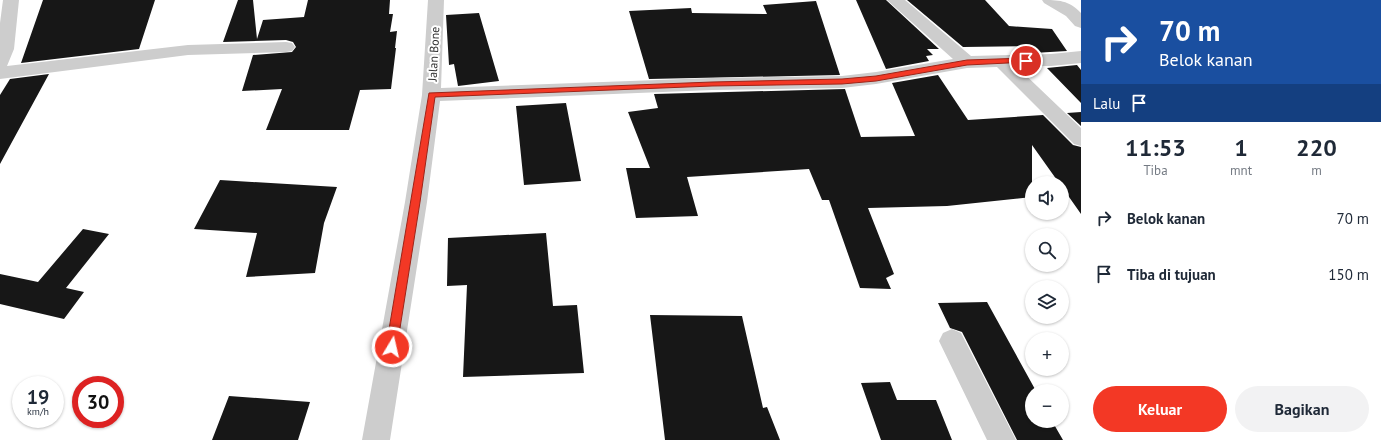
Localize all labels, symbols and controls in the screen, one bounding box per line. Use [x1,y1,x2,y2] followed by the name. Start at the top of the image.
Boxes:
[1159,12,1220,49] text: 70 m
[1093,16,1145,68] icon: right
[425,26,442,83] street label: Jalan Bone
[1009,44,1043,78] pin
[1159,48,1253,71] text: Belok kanan
[1015,50,1037,72] icon: arrive
[1128,92,1150,114] icon: arrive
[1093,94,1120,113] text: Lalu
[1125,132,1186,163] text: 11:53
[1234,132,1248,163] text: 1
[1296,132,1337,163] text: 220
[1143,162,1168,179] text: Tiba
[1230,162,1252,179] text: mnt
[1311,162,1322,179] text: m
[1025,176,1069,428] map controls
[1025,176,1069,220] button: sound
[1093,207,1115,229] icon: right
[1127,209,1205,228] text: Belok kanan
[1336,209,1369,228] text: 70 m
[1025,228,1069,272] button: search
[1093,263,1115,285] icon: arrive
[1127,265,1216,284] text: Tiba di tujuan
[1328,265,1369,284] text: 150 m
[1025,280,1069,324] button: layers
[371,326,413,368] position arrow
[1025,332,1069,376] button: +
[72,376,124,428] speed limit sign: 30
[27,384,49,410] text: 19
[1025,384,1069,428] button: −
[1093,386,1227,432] button: Keluar
[1235,386,1369,432] button: Bagikan
[27,405,49,418] text: km/h

